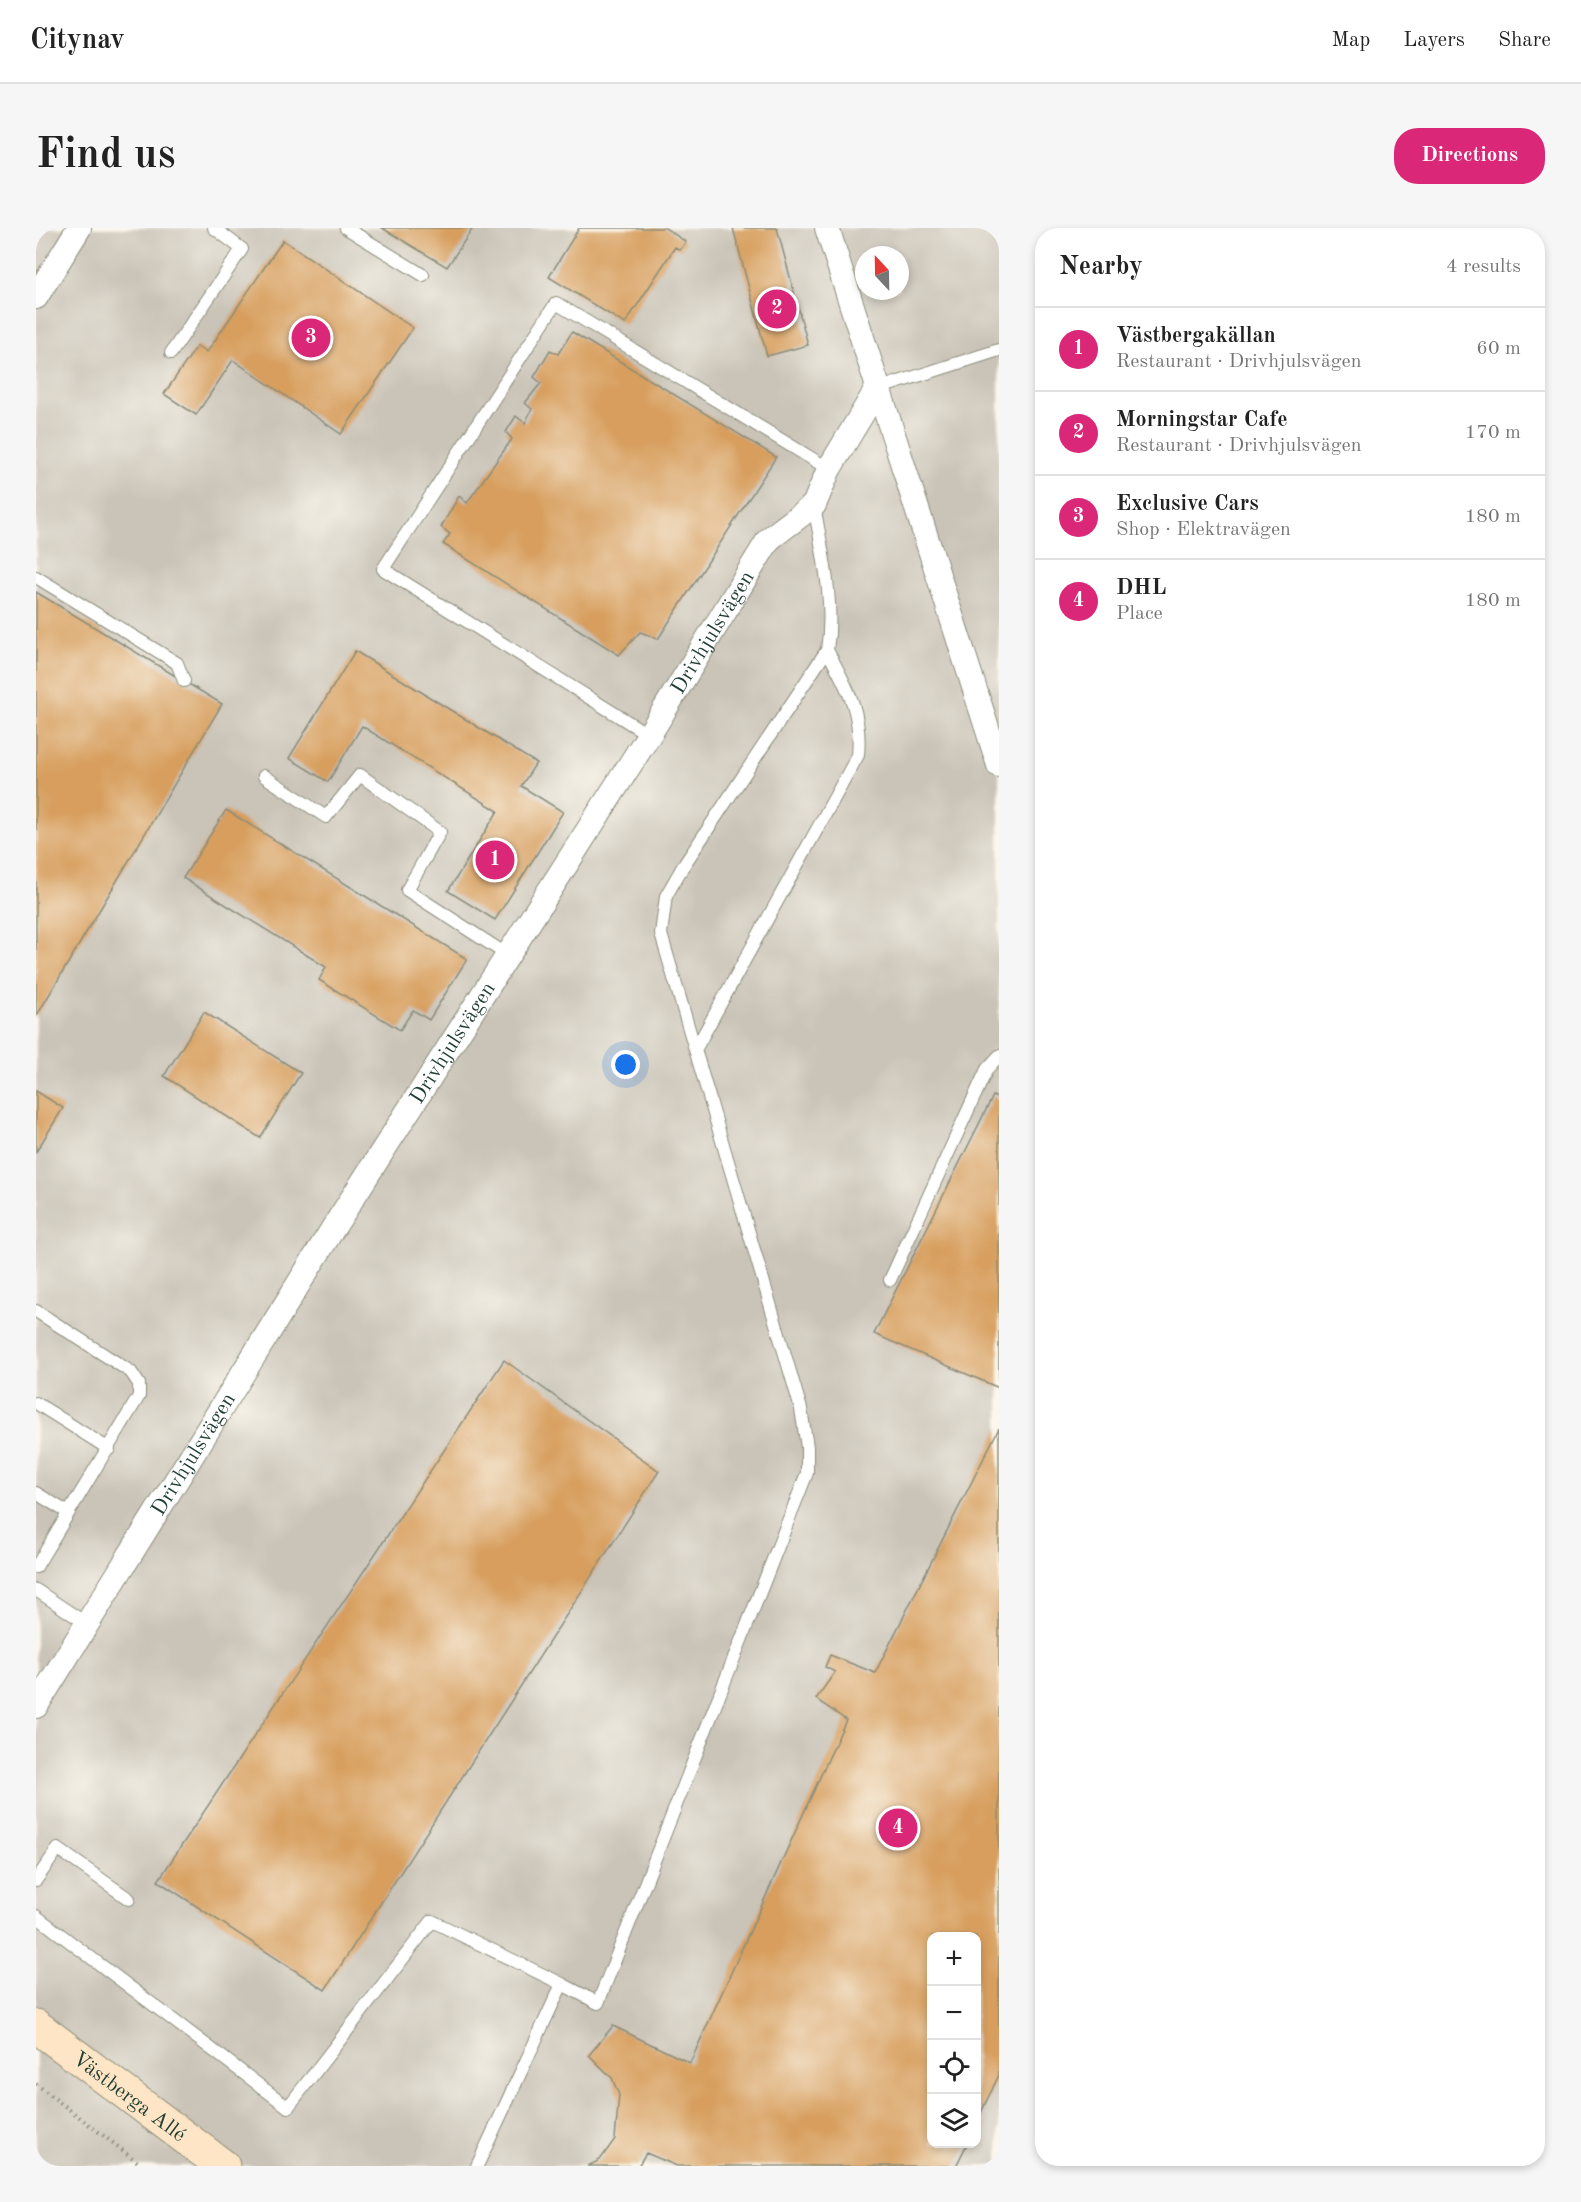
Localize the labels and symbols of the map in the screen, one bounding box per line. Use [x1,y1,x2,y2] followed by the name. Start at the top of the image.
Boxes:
[855,246,909,300] north arrow
[758,286,796,332] pin: 2
[292,316,330,360] pin: 3
[668,568,759,698] street label: Drivhjulsvägen
[476,838,514,882] pin: 1
[407,979,500,1108] street label: Drivhjulsvägen
[611,1050,640,1079] your location
[148,1390,240,1520] street label: Drivhjulsvägen
[878,1806,918,1850] pin: 4
[68,2048,189,2146] street label: Västberga Allé

